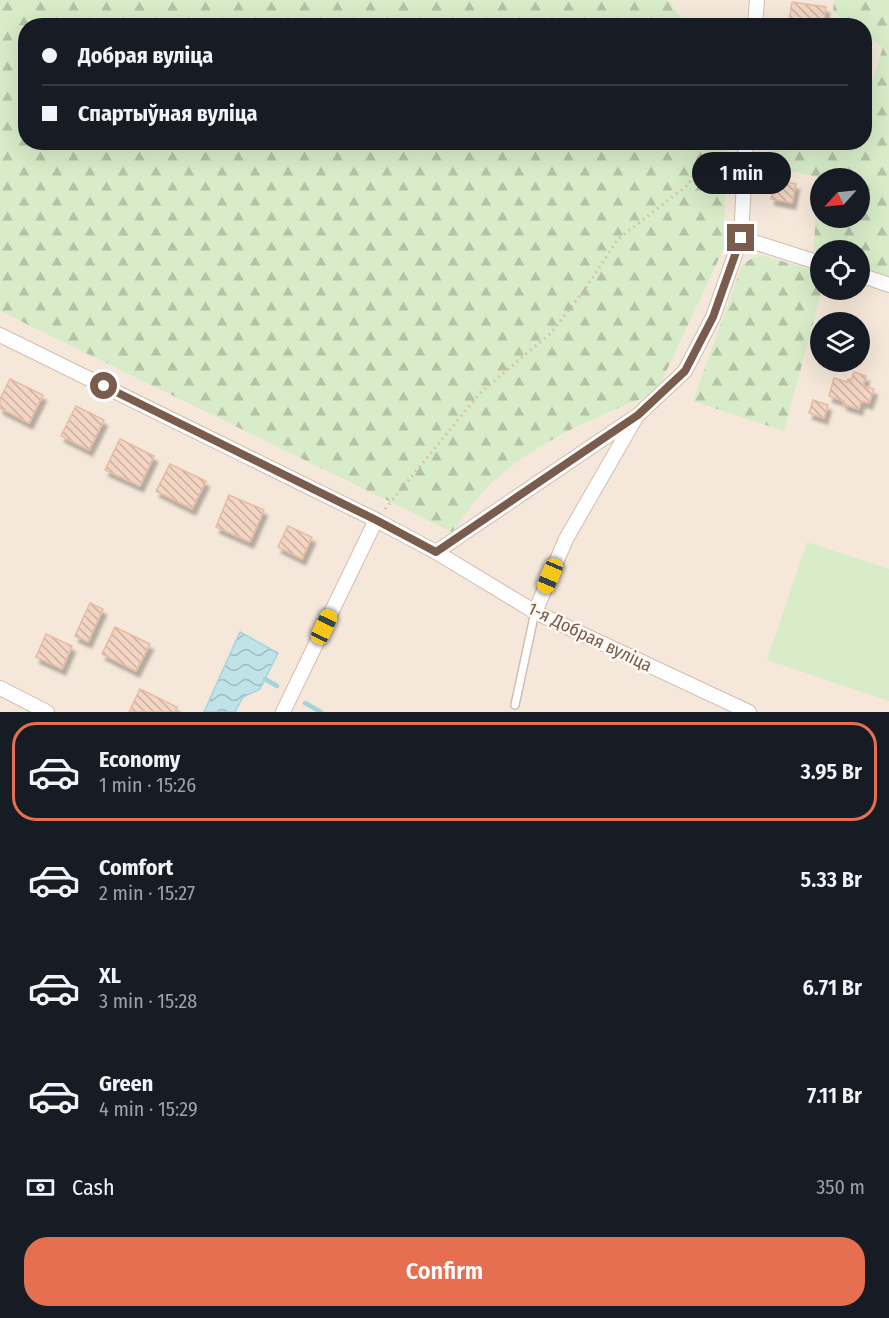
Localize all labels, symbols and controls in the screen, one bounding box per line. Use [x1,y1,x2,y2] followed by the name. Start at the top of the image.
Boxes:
[78,42,213,69] text: Добрая вуліца
[78,100,258,127] text: Спартыўная вуліца
[692,151,790,193] callout: 1 min
[720,161,763,185] text: 1 min
[810,168,870,228] north arrow
[810,168,870,372] map controls
[727,224,754,251] route end
[810,240,870,300] button: locate
[810,312,870,372] button: layers
[90,372,117,399] route start
[535,556,565,596] car
[524,597,656,677] street label: 1-я Добрая вуліца
[308,607,340,647] car
[27,745,81,799] icon: car
[99,746,180,773] text: Economy
[800,758,862,785] text: 3.95 Br
[99,773,196,797] text: 1 min · 15:26
[27,853,81,907] icon: car
[99,854,173,881] text: Comfort
[801,866,862,893] text: 5.33 Br
[99,881,195,905] text: 2 min · 15:27
[27,961,81,1015] icon: car
[99,962,121,989] text: XL
[802,974,862,1001] text: 6.71 Br
[99,989,197,1013] text: 3 min · 15:28
[27,1069,81,1123] icon: car
[99,1070,153,1097] text: Green
[807,1082,862,1109] text: 7.11 Br
[99,1097,198,1121] text: 4 min · 15:29
[24,1171,57,1204] icon: cash
[72,1174,115,1201] text: Cash
[816,1175,865,1199] text: 350 m
[24,1237,865,1306] button: Confirm

